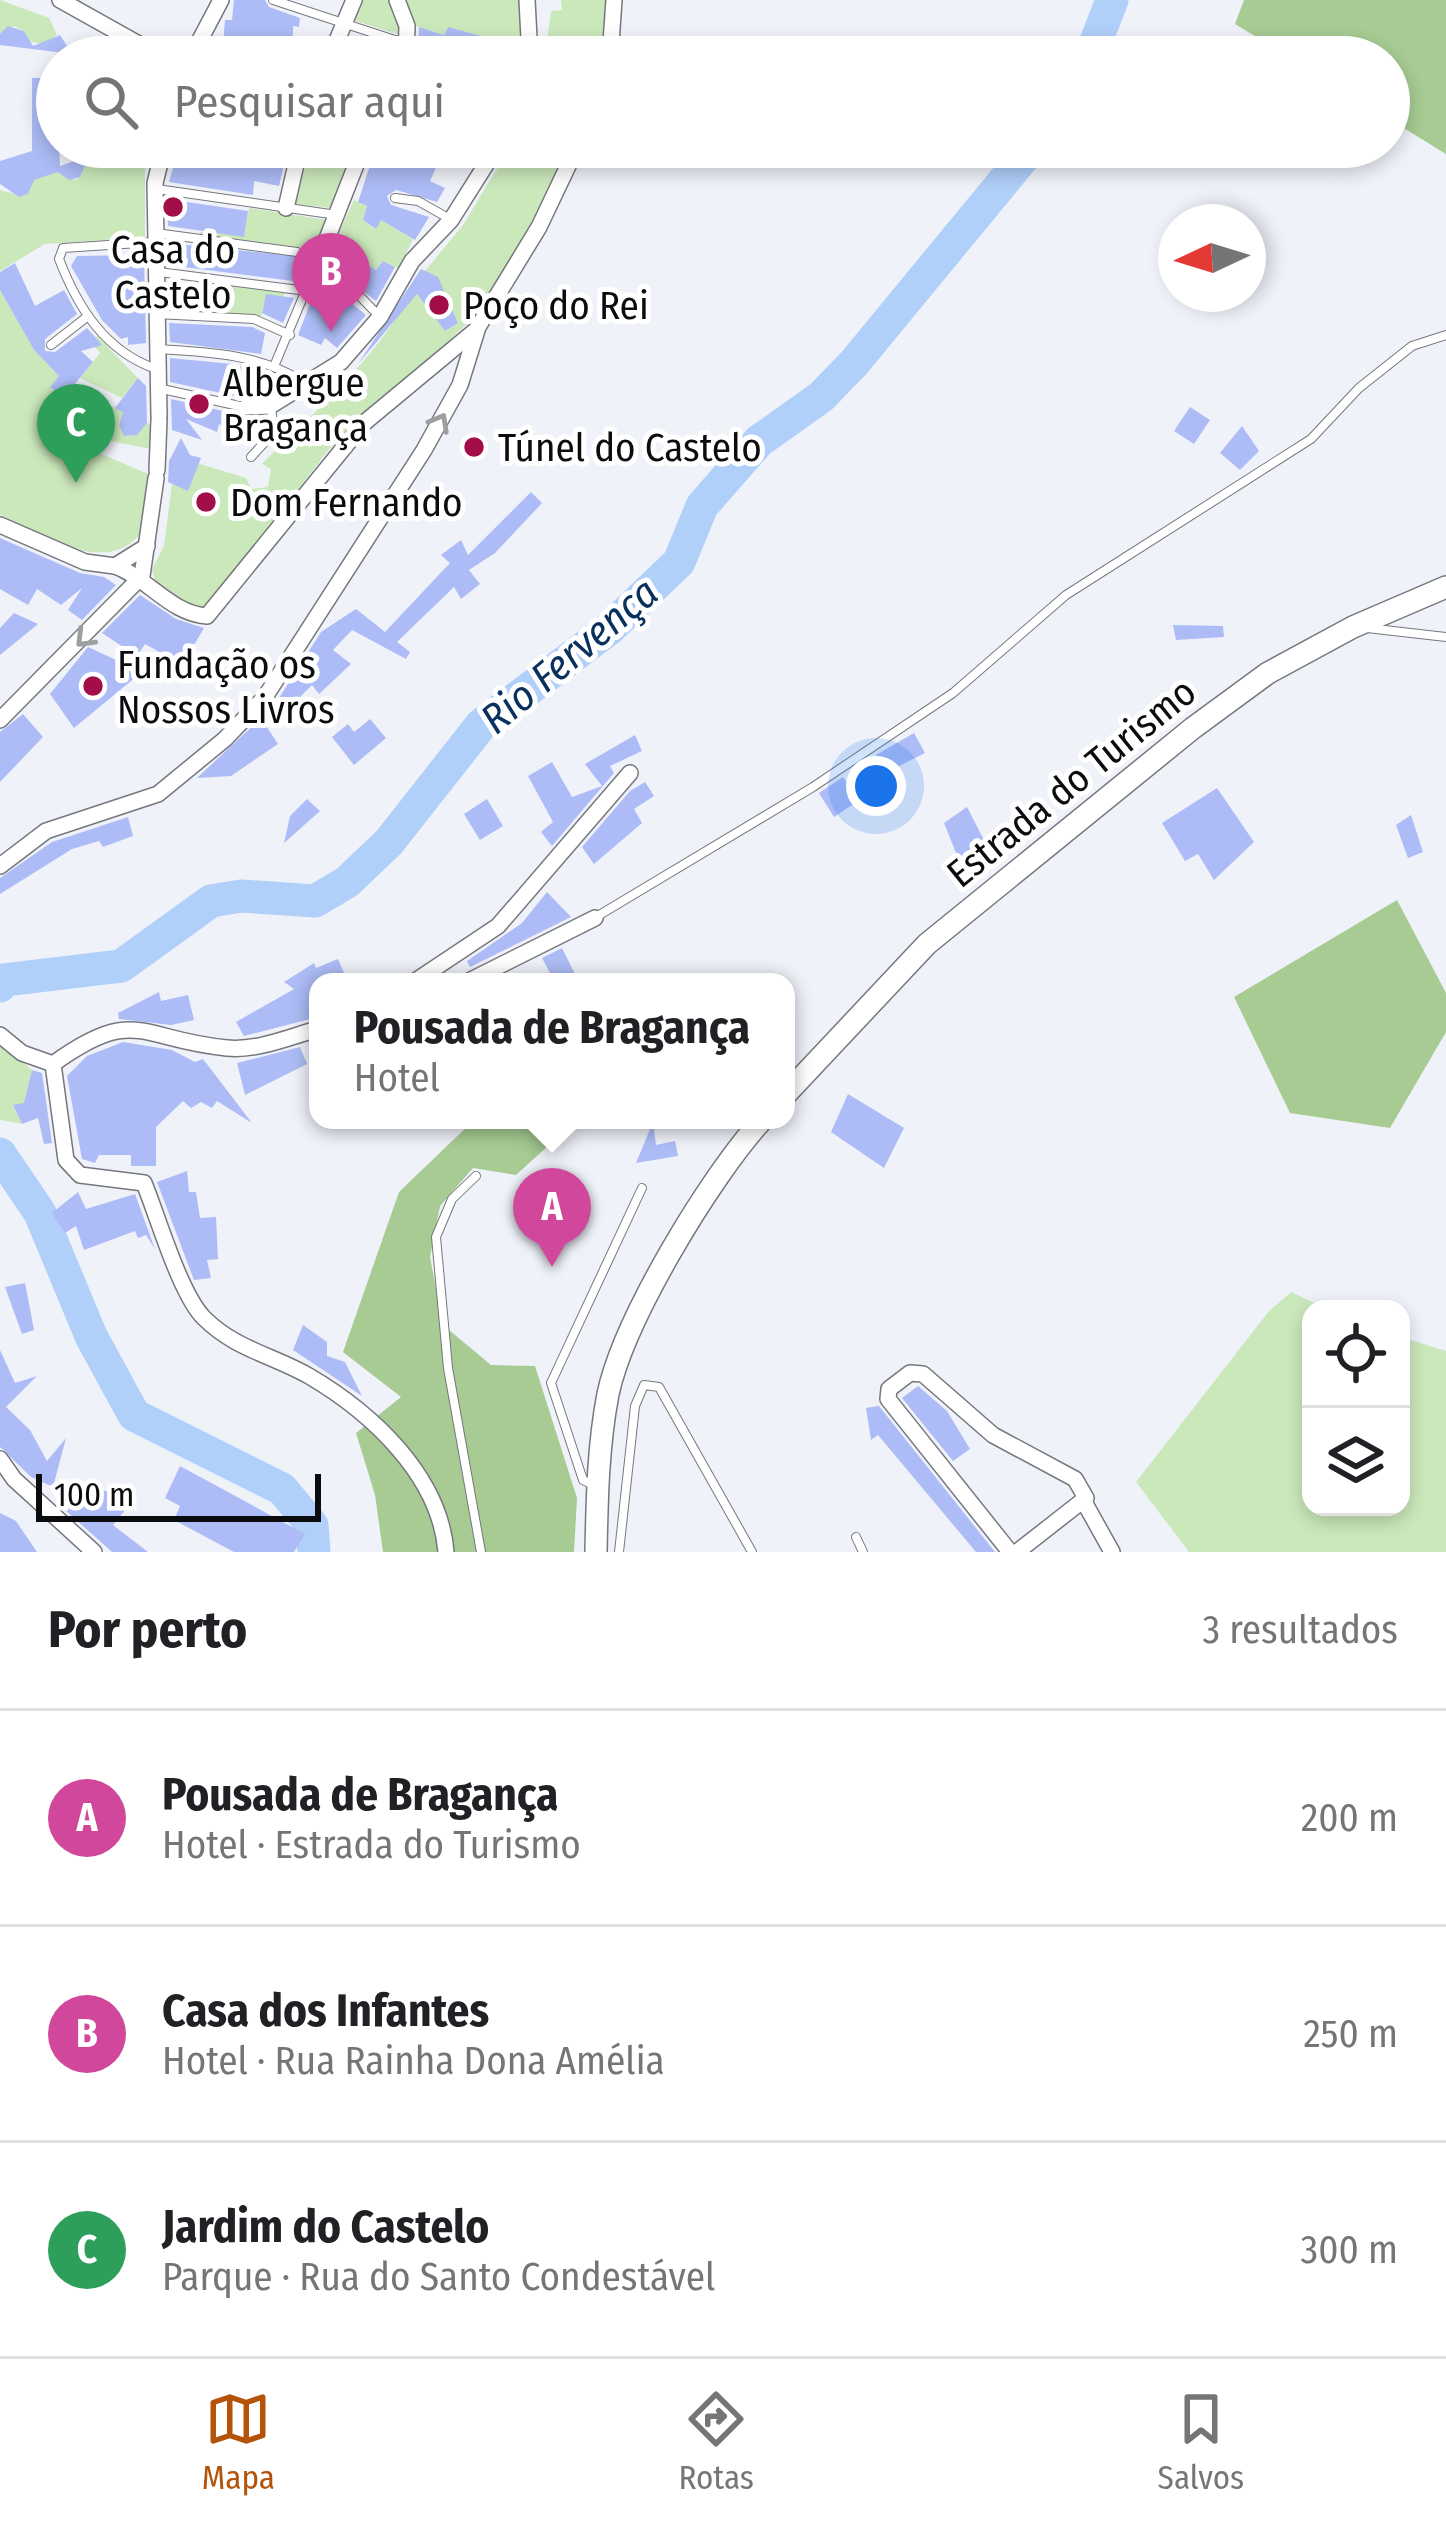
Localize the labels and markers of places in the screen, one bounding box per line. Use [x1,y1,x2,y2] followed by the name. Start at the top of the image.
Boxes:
[160,194,186,220] marker: Casa do Castelo
[111,227,235,318] place label: Casa do Castelo
[292,233,370,332] pin: B
[463,283,649,329] place label: Poço do Rei
[426,292,452,318] marker: Poço do Rei
[223,360,368,451] place label: Albergue Bragança
[37,384,115,483] pin: C
[186,391,212,417] marker: Albergue Bragança
[498,425,762,471] place label: Túnel do Castelo
[461,434,487,460] marker: Túnel do Castelo
[230,480,463,526] place label: Dom Fernando
[193,489,219,515] marker: Dom Fernando
[117,642,335,733] place label: Fundação os Nossos Livros
[80,673,106,699] marker: Fundação os Nossos Livros
[513,1168,591,1267] pin: A

